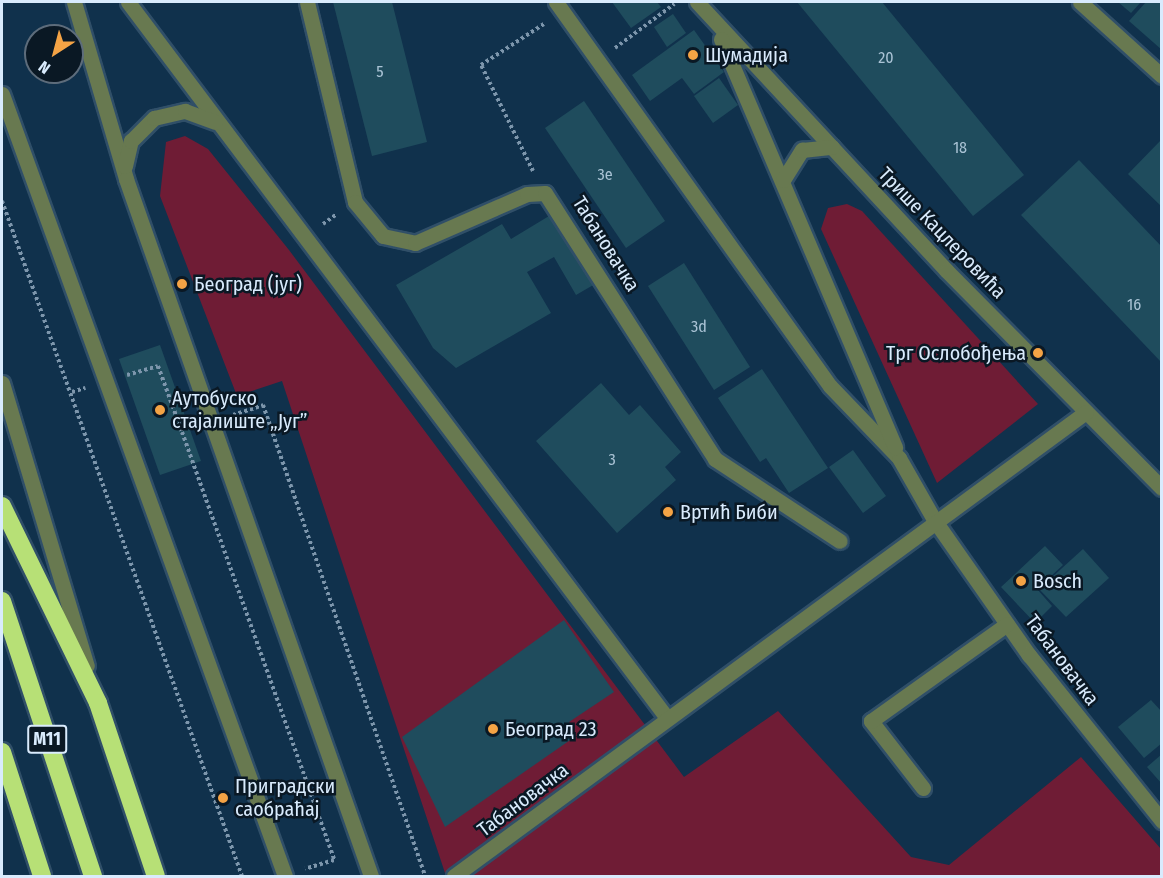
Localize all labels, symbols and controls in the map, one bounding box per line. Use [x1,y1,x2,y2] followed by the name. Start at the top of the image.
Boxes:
[24,24,84,84] north arrow
[705,43,788,67] place label: Шумадија
[686,48,700,62] marker: Шумадија
[878,48,894,68] house number: 20
[35,57,54,78] text: N
[376,62,384,82] house number: 5
[953,138,967,158] house number: 18
[873,162,1011,304] street label: Трише Кацлеровића
[597,165,613,185] house number: 3e
[567,192,645,296] street label: Табановачка
[194,272,302,296] place label: Београд (југ)
[175,277,189,291] marker: Београд (југ)
[1127,295,1141,315] house number: 16
[691,317,707,337] house number: 3d
[886,341,1026,365] place label: Трг Ослобођења
[1031,346,1045,360] marker: Трг Ослобођења
[172,386,308,433] place label: Аутобуско стајалиште „Југ”
[153,403,167,417] marker: Аутобуско стајалиште „Југ”
[608,450,616,470] house number: 3
[680,500,778,524] place label: Вртић Биби
[661,505,675,519] marker: Вртић Биби
[1033,569,1082,593] place label: Bosch
[1014,574,1028,588] marker: Bosch
[1020,610,1104,710] street label: Табановачка
[505,717,596,741] place label: Београд 23
[486,722,500,736] marker: Београд 23
[26,724,68,754] road number: M11
[473,758,573,842] street label: Табановачка
[235,774,335,821] place label: Приградски саобраћај
[216,791,230,805] marker: Приградски саобраћај

